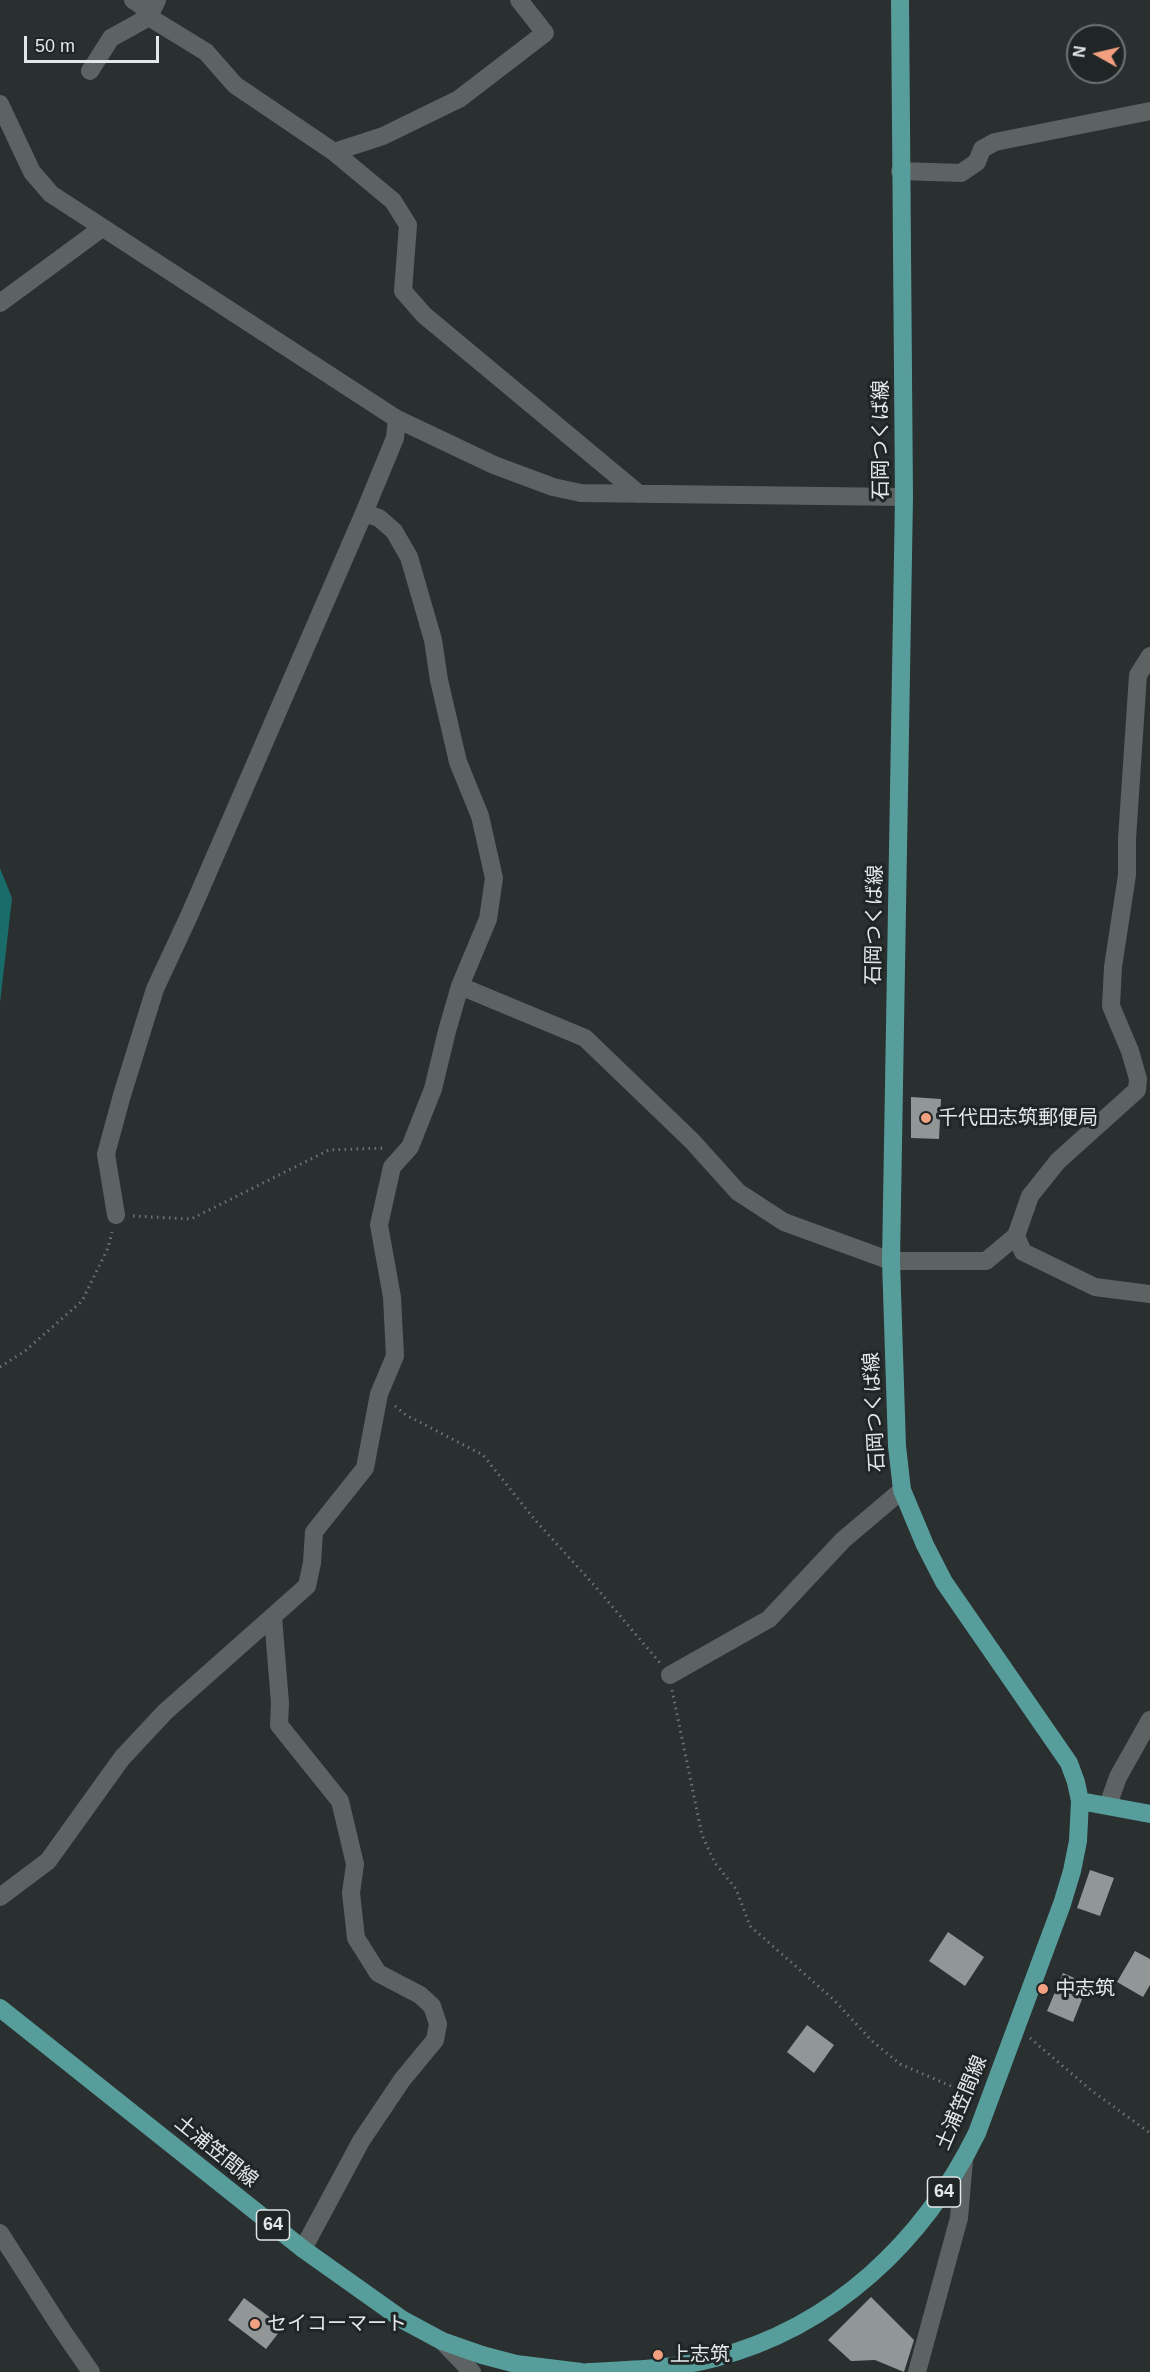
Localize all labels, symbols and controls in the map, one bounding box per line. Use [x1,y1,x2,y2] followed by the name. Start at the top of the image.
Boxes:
[27,24,162,62] scale bar
[1066,24,1126,84] north arrow
[35,36,75,56] text: 50 m
[1070,45,1089,59] text: N
[869,380,893,500] street label: 石岡つくば線
[862,865,888,985] street label: 石岡つくば線
[938,1106,1098,1130] place label: 千代田志筑郵便局
[919,1111,933,1125] marker: 千代田志筑郵便局
[860,1351,890,1473] street label: 石岡つくば線
[1055,1977,1115,2001] place label: 中志筑
[1036,1982,1050,1996] marker: 中志筑
[931,2052,993,2154] street label: 土浦笠間線
[170,2111,262,2193] street label: 土浦笠間線
[928,2177,960,2207] road number: 64
[256,2210,290,2240] road number: 64
[267,2312,407,2336] place label: セイコーマート
[248,2317,262,2331] marker: セイコーマート
[670,2343,730,2367] place label: 上志筑
[651,2348,665,2362] marker: 上志筑

